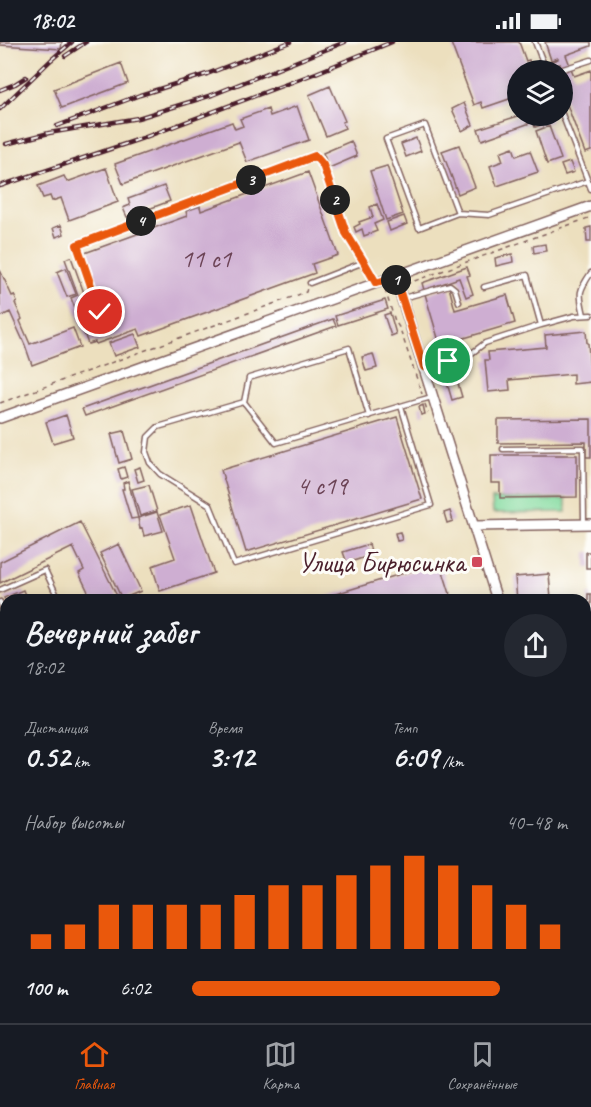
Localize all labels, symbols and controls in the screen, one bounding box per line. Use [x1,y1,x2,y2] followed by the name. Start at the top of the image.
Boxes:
[30,7,74,35] text: 18:02
[507,60,573,126] map controls
[507,60,573,126] button: layers
[236,165,266,195] pin: 3
[247,170,255,190] text: 3
[320,185,350,215] pin: 2
[331,190,339,210] text: 2
[126,206,156,236] pin: 4
[137,211,145,231] text: 4
[181,242,233,275] house number: 11 с1
[381,265,411,295] pin: 1
[392,270,400,290] text: 1
[74,286,125,337] pin
[83,295,116,328] icon: check
[422,335,473,386] pin
[431,344,464,377] icon: arrive
[297,469,350,502] house number: 4 с19
[298,545,468,580] place label: Улица Бирюсинка
[470,555,484,569] marker: Улица Бирюсинка
[24,611,197,653] text: Вечерний забег
[504,614,567,677] button: share
[24,655,64,680] text: 18:02
[24,718,88,738] text: Дистанция
[208,718,242,738] text: Время
[392,718,418,738] text: Темп
[24,738,70,776] text: 0.52
[208,738,254,776] text: 3:12
[392,738,439,776] text: 6:09
[70,752,89,772] text: km
[439,752,464,772] text: /km
[24,810,123,835] text: Набор высоты
[506,810,567,835] text: 40–48 m
[24,976,67,1001] text: 100 m
[120,976,151,1001] text: 6:02
[74,1038,114,1094] tab: Главная
[263,1038,299,1094] tab: Карта
[447,1038,517,1094] tab: Сохранённые

